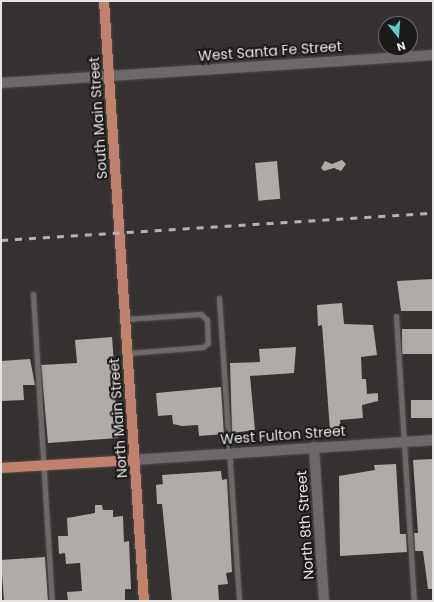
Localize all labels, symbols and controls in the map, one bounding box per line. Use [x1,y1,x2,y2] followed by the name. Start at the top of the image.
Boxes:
[378,16,418,56] north arrow
[198,38,342,64] street label: West Santa Fe Street
[395,38,408,55] text: N
[85,56,111,180] street label: South Main Street
[105,357,131,479] street label: North Main Street
[220,422,346,448] street label: West Fulton Street
[293,470,317,580] street label: North 8th Street

